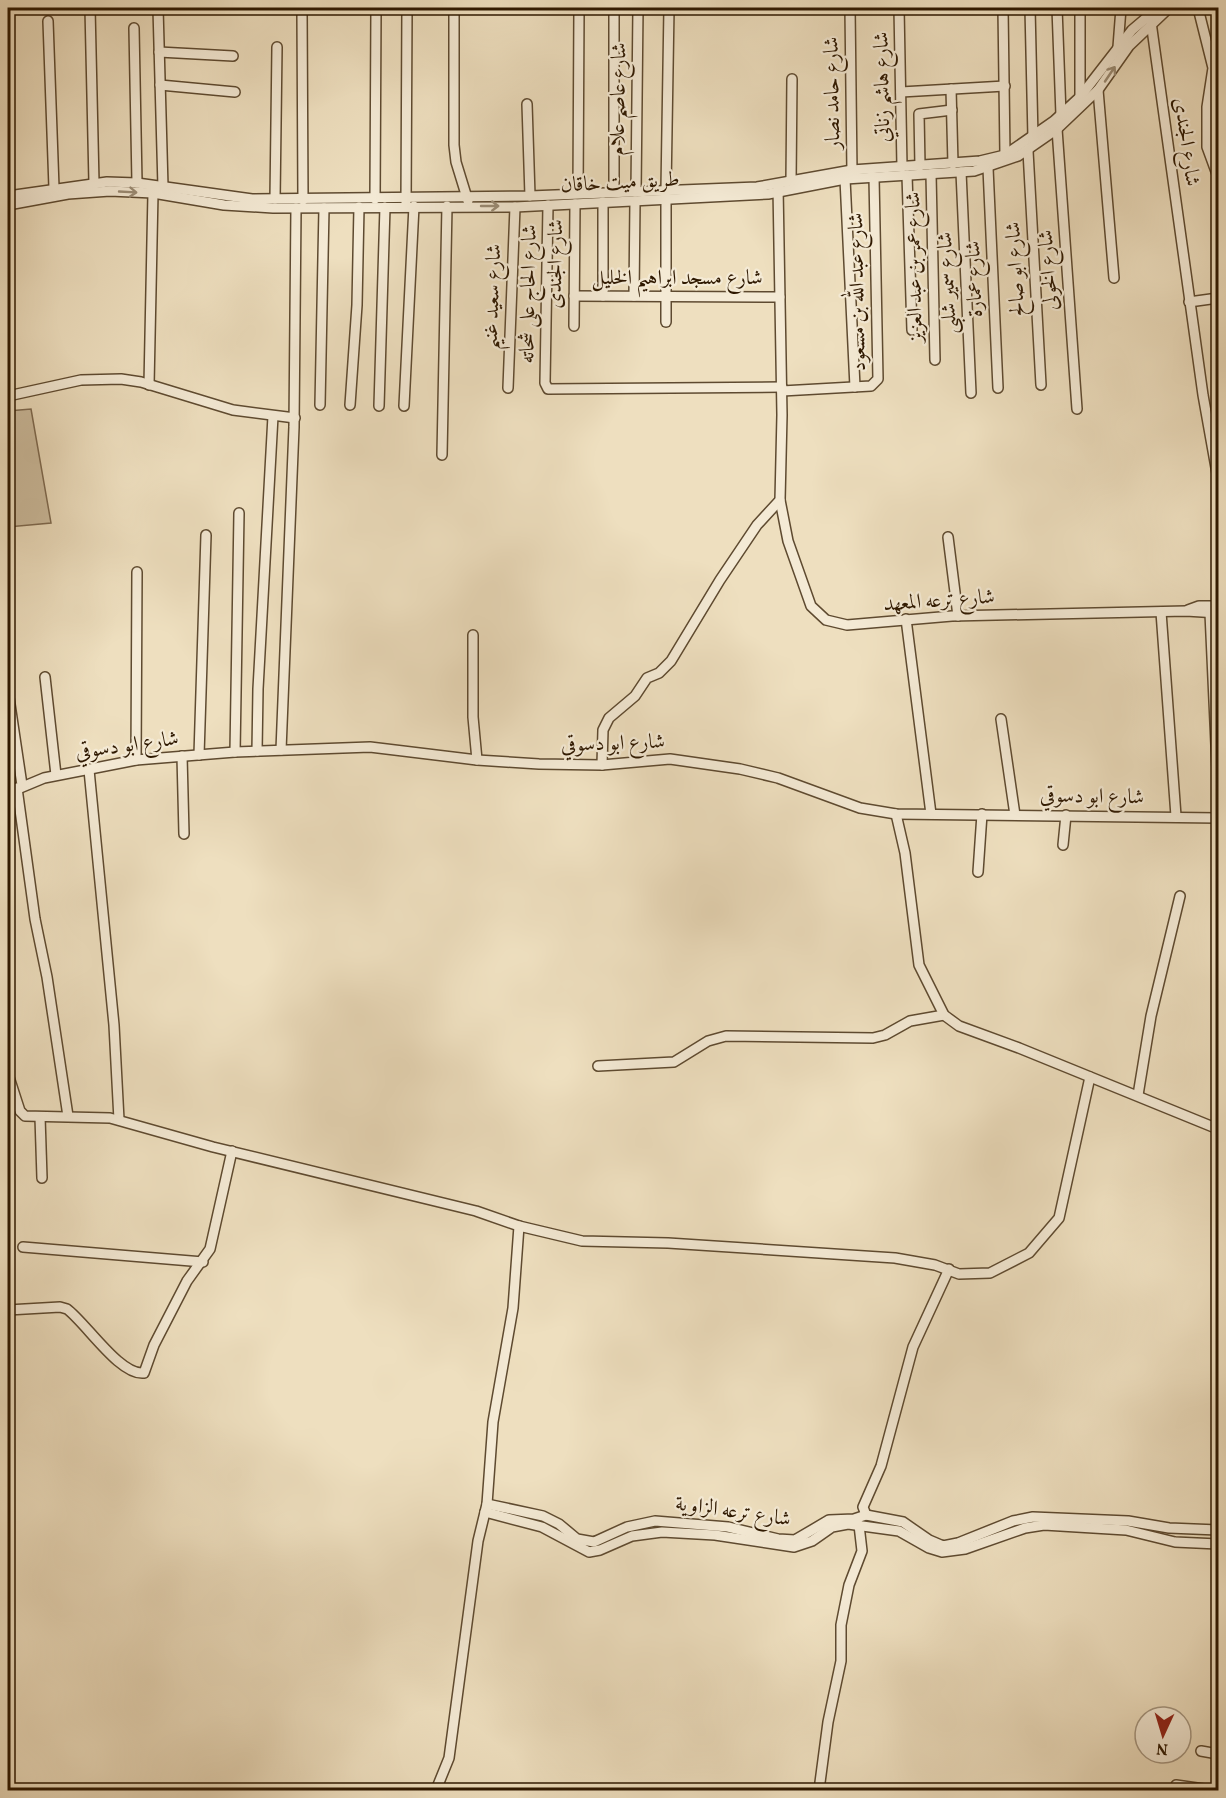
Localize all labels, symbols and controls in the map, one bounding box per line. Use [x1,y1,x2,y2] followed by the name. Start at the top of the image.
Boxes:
[868,31,903,143] street label: شارع هاشم زناتي
[818,36,851,152] street label: شارع حامد نصار
[604,42,639,156] street label: شارع عاصم علام
[1104,66,1116,83] one-way arrow
[1163,96,1207,189] street label: شارع الجندى
[560,165,680,201] street label: طريق ميت خاقان
[117,186,137,197] one-way arrow
[899,191,933,345] street label: شارع عمر بن عبد العزيز
[479,201,499,212] one-way arrow
[838,212,876,372] street label: شارع عبد الله بن مسعود
[541,219,573,309] street label: شارع الجندى
[999,221,1035,317] street label: شارع ابو صالح
[513,224,548,364] street label: شارع الحاج على شحاته
[1032,229,1068,311] street label: شارع الخولى
[931,231,967,335] street label: شارع سمير شلبى
[959,240,993,318] street label: شارع عمارة
[477,243,514,351] street label: شارع سعيد غنيم
[591,264,763,298] street label: شارع مسجد ابراهيم الخليل
[882,583,996,621] street label: شارع ترعه المعهد
[73,724,181,770] street label: شارع ابو دسوقي
[560,728,666,762] street label: شارع ابو دسوقي
[1040,782,1144,814] street label: شارع ابو دسوقي
[673,1490,793,1536] street label: شارع ترعه الزاوية
[1133,1705,1193,1765] north arrow
[1155,1737,1169,1759] text: N

